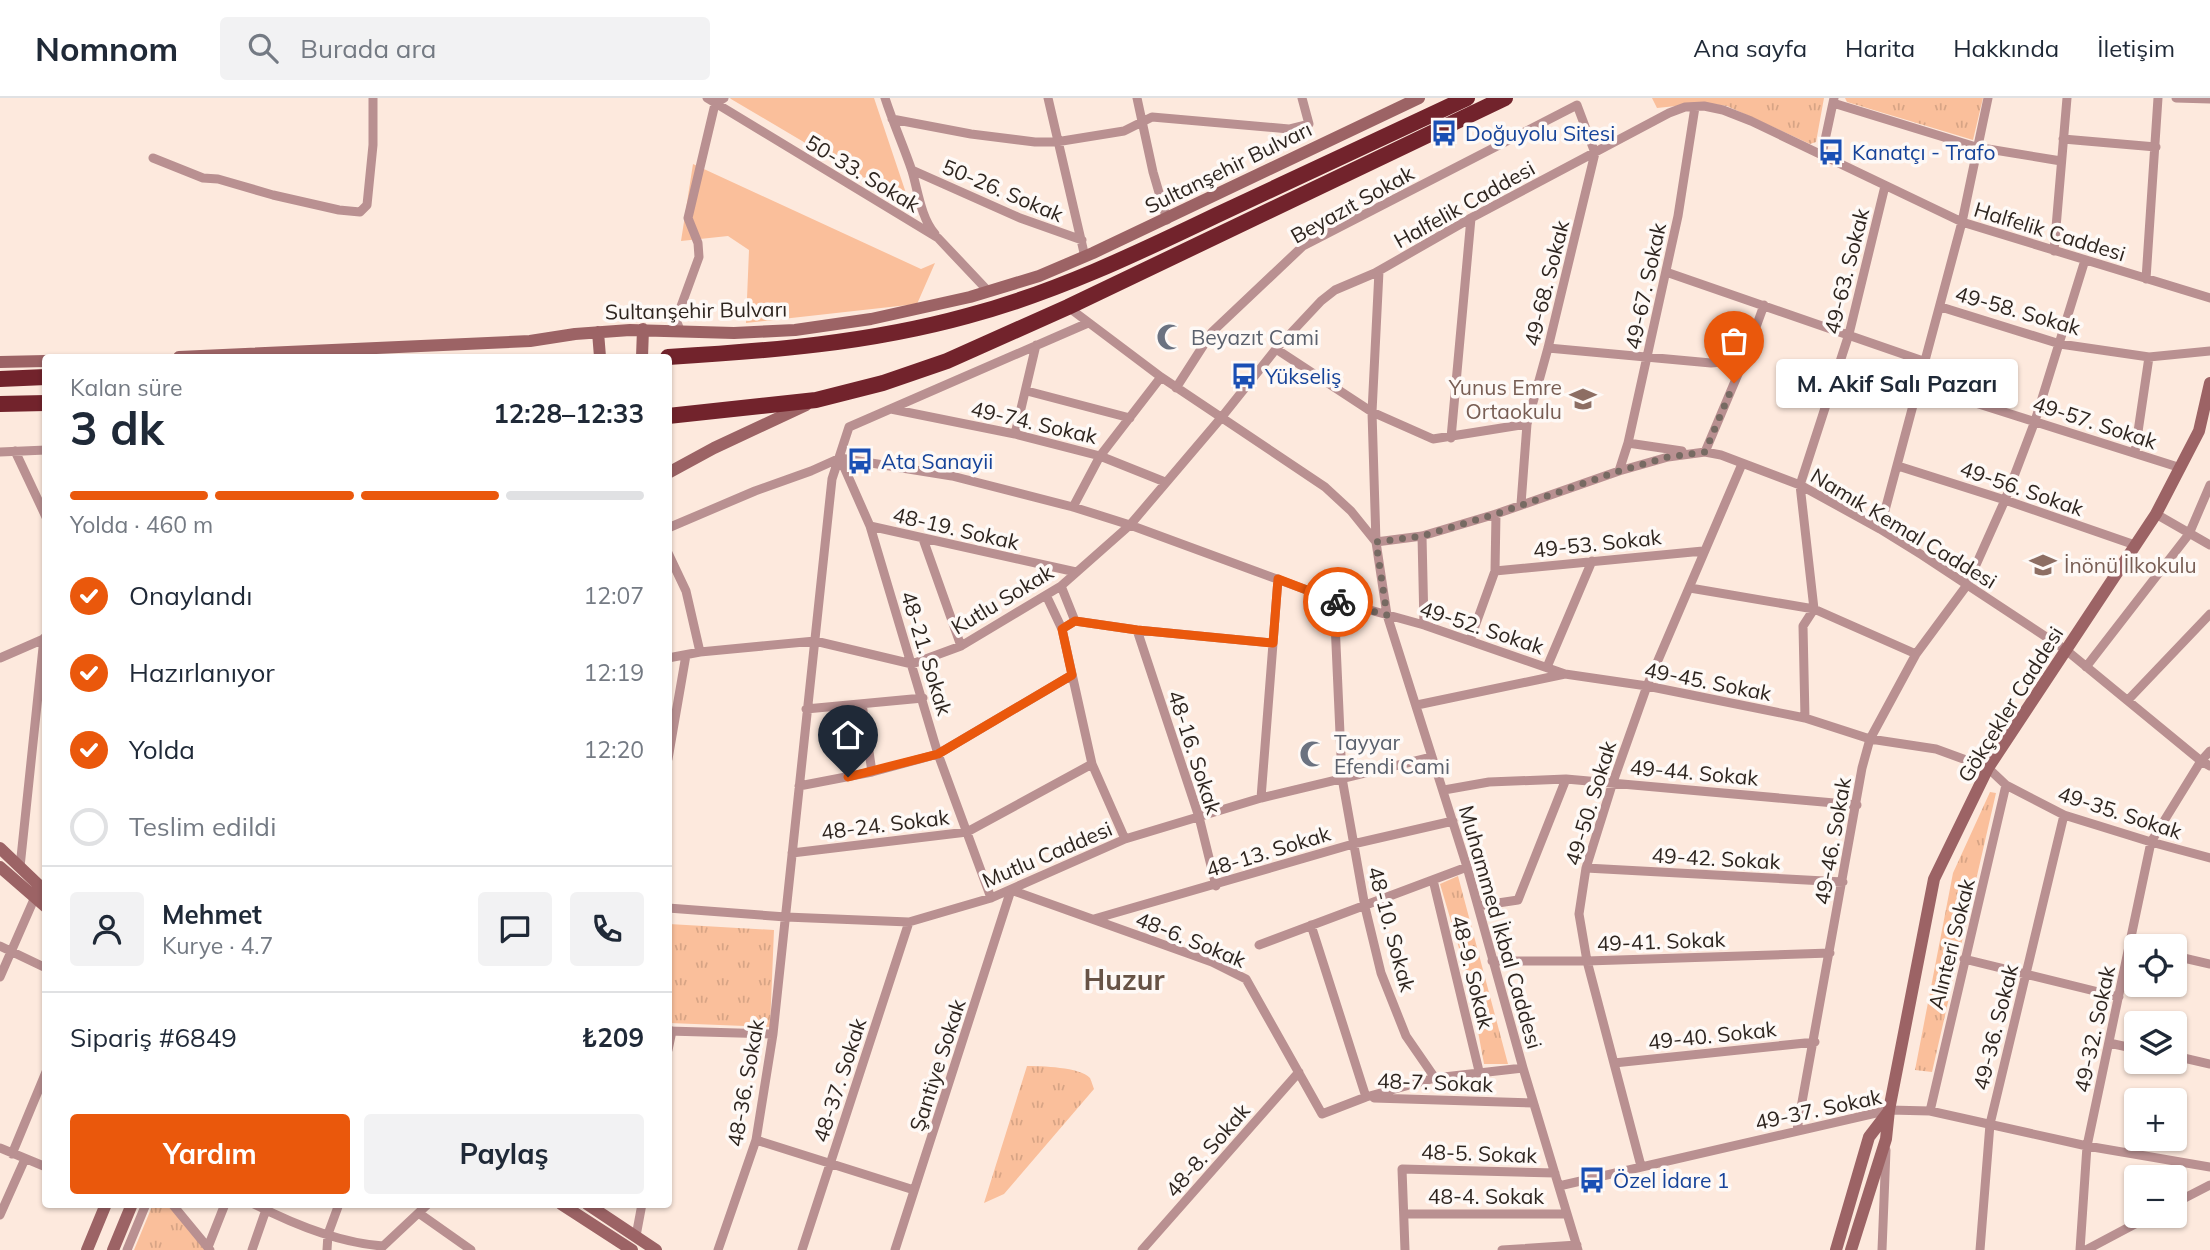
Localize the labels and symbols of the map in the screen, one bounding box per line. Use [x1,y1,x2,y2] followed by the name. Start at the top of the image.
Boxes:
[1140,115,1316,219] street label: Sultanşehir Bulvarı
[1429,118,1459,148] bus stop icon: Doğuyolu Sitesi
[1465,120,1615,146] place label: Doğuyolu Sitesi
[801,129,925,217] street label: 50-33. Sokak
[1816,137,1846,167] bus stop icon: Kanatçı - Trafo
[1852,139,1995,165] place label: Kanatçı - Trafo
[939,153,1068,227] street label: 50-26. Sokak
[1389,155,1539,253] street label: Halfelik Caddesi
[1286,159,1418,249] street label: Beyazıt Sokak
[1971,196,2129,266] street label: Halfelik Caddesi
[1818,205,1874,337] street label: 49-63. Sokak
[1518,217,1574,349] street label: 49-68. Sokak
[1619,220,1671,352] street label: 49-67. Sokak
[1952,280,2084,340] street label: 49-58. Sokak
[605,295,787,325] street label: Sultanşehir Bulvarı
[1704,311,1764,383] pin
[1155,322,1185,352] mosque icon: Beyazıt Cami
[1191,324,1319,350] place label: Beyazıt Cami
[1776,358,2018,408] callout: M. Akif Salı Pazarı
[1229,361,1259,391] bus stop icon: Yükseliş
[1264,363,1341,389] place label: Yükseliş
[1448,374,1562,424] place label: Yunus Emre Ortaokulu
[1568,384,1598,414] school or university icon: Yunus Emre Ortaokulu
[2030,390,2160,454] street label: 49-57. Sokak
[968,395,1100,449] street label: 49-74. Sokak
[845,446,875,476] bus stop icon: Ata Sanayii
[881,448,993,474] place label: Ata Sanayii
[1957,455,2087,521] street label: 49-56. Sokak
[1806,462,2002,594] street label: Namık Kemal Caddesi
[890,501,1022,555] street label: 48-19. Sokak
[1532,523,1663,563] street label: 49-53. Sokak
[2028,550,2058,580] school or university icon: İnönü İlkokulu
[2064,552,2197,578] place label: İnönü İlkokulu
[946,558,1058,640] street label: Kutlu Sokak
[1303,567,1373,637] courier
[896,588,958,719] street label: 48-21. Sokak
[1417,595,1547,659] street label: 49-52. Sokak
[1952,621,2068,787] street label: Gökçekler Caddesi
[1642,656,1774,706] street label: 49-45. Sokak
[1163,687,1227,817] street label: 48-16. Sokak
[818,705,878,777] pin
[1334,729,1450,779] place label: Tayyar Efendi Cami
[1559,737,1621,868] street label: 49-50. Sokak
[1298,739,1328,769] mosque icon: Tayyar Efendi Cami
[1629,753,1759,791] street label: 49-44. Sokak
[1808,775,1856,907] street label: 49-46. Sokak
[2055,780,2185,844] street label: 49-35. Sokak
[1454,802,1548,1052] street label: Muhammed İkbal Caddesi
[819,803,951,845] street label: 48-24. Sokak
[978,815,1116,893] street label: Mutlu Caddesi
[1203,820,1334,882] street label: 48-13. Sokak
[1651,842,1781,874] street label: 49-42. Sokak
[1363,863,1421,995] street label: 48-10. Sokak
[1922,876,1980,1012] street label: Alınteri Sokak
[1132,905,1250,973] street label: 48-6. Sokak
[1446,912,1500,1032] street label: 48-9. Sokak
[1596,926,1726,956] street label: 49-41. Sokak
[1967,961,2023,1093] street label: 49-36. Sokak
[1084,962,1164,997] district label: Huzur
[2068,963,2120,1095] street label: 49-32. Sokak
[903,995,971,1134] street label: Şantiye Sokak
[807,1015,871,1145] street label: 48-37. Sokak
[1647,1015,1778,1055] street label: 49-40. Sokak
[721,1017,769,1149] street label: 48-36. Sokak
[1376,1067,1494,1097] street label: 48-7. Sokak
[1752,1083,1884,1135] street label: 49-37. Sokak
[1159,1097,1255,1202] street label: 48-8. Sokak
[1420,1138,1538,1168] street label: 48-5. Sokak
[1577,1165,1607,1195] bus stop icon: Özel İdare 1
[1613,1167,1729,1193] place label: Özel İdare 1
[1428,1183,1544,1209] street label: 48-4. Sokak

